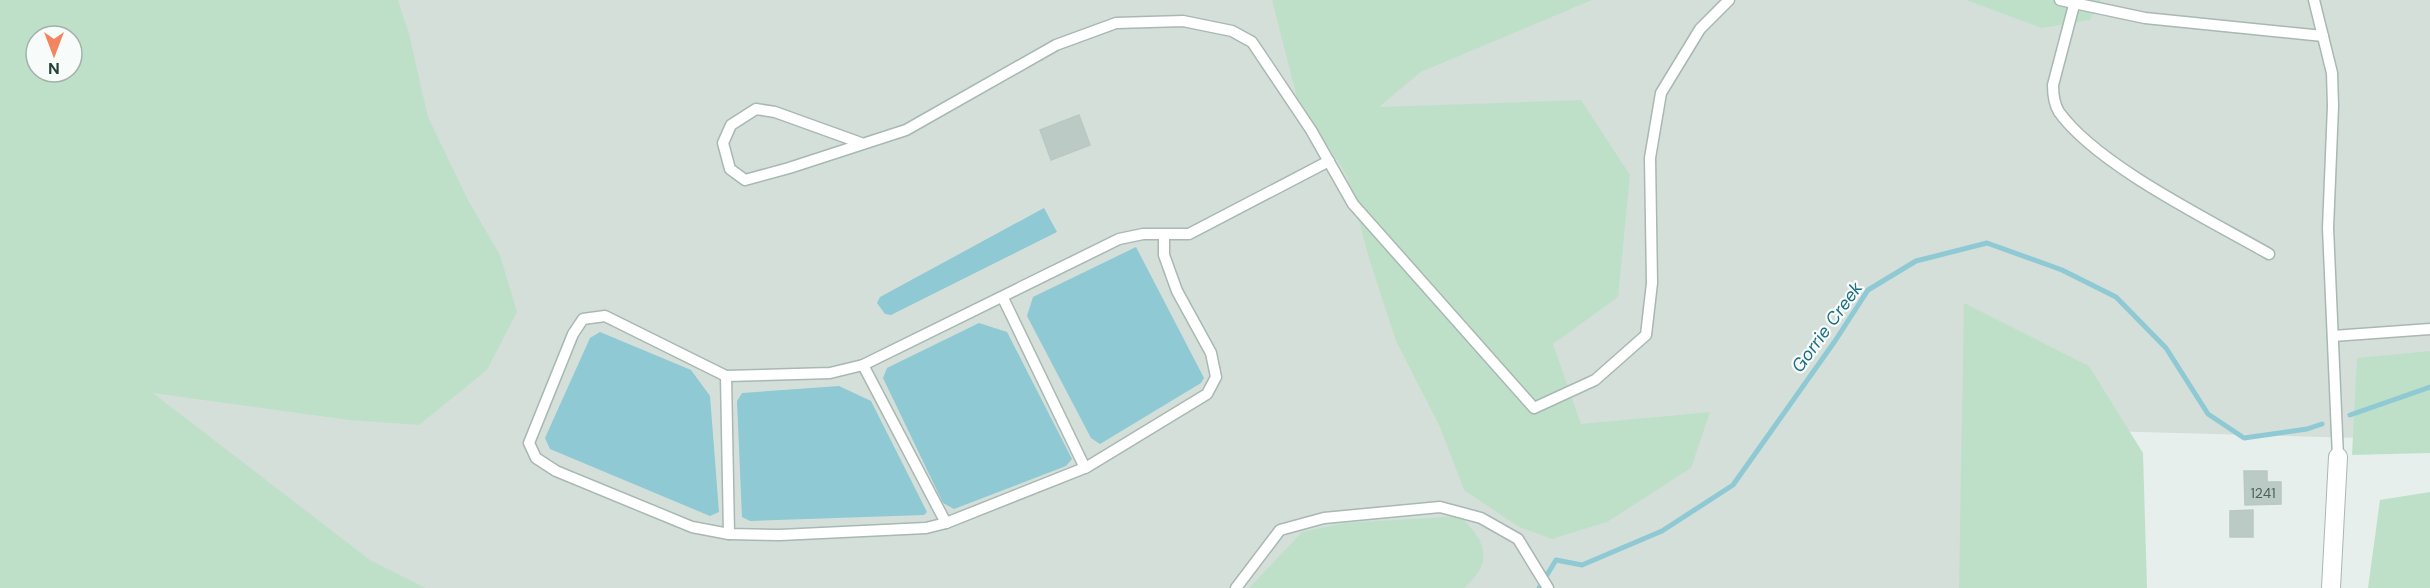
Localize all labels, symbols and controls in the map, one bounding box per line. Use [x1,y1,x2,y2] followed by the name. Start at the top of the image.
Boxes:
[24,24,84,84] north arrow
[48,58,60,79] text: N
[1786,276,1868,377] water label: Gorrie Creek
[2250,484,2276,502] house number: 1241

